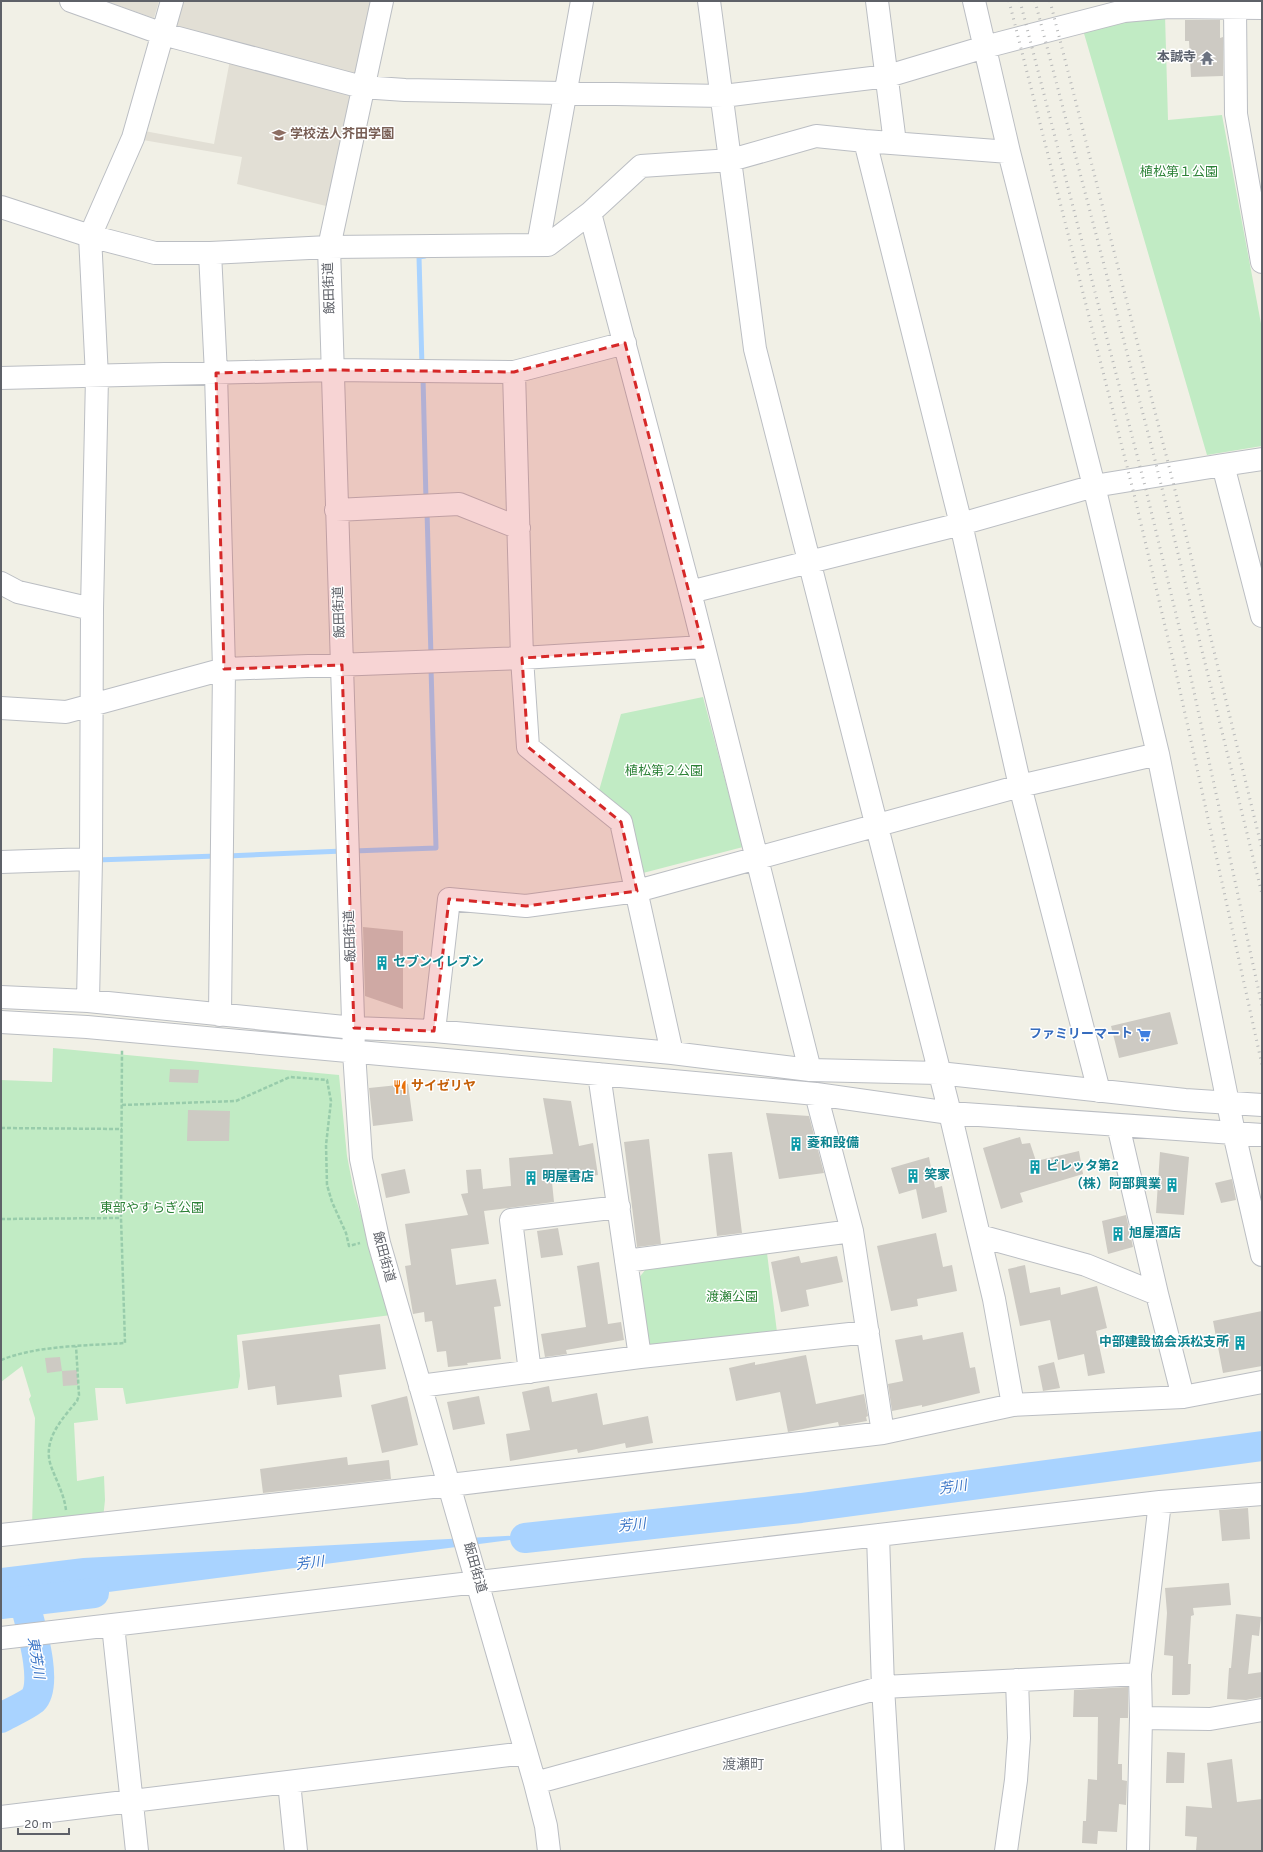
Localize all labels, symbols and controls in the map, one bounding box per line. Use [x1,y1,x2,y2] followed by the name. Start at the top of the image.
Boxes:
[1157,50,1196,66] place label: 本誠寺
[1199,50,1215,66] temple icon: 本誠寺
[290,126,394,143] place label: 学校法人芥田学園
[271,127,287,143] school or university icon: 学校法人芥田学園
[1140,164,1218,181] park label: 植松第１公園
[321,262,339,314] street label: 飯田街道
[331,586,349,638] street label: 飯田街道
[625,763,703,780] park label: 植松第２公園
[342,910,360,962] street label: 飯田街道
[393,954,484,971] place label: セブンイレブン
[374,955,390,971] building icon: セブンイレブン
[1029,1027,1133,1043] place label: ファミリーマート
[1136,1027,1152,1043] supermarket icon: ファミリーマート
[411,1078,476,1095] place label: サイゼリヤ
[392,1079,408,1095] restaurant icon: サイゼリヤ
[807,1135,859,1152] place label: 菱和設備
[788,1136,804,1152] building icon: 菱和設備
[1046,1158,1119,1175] place label: ビレッタ第2
[1027,1159,1043,1175] building icon: ビレッタ第2
[924,1167,950,1184] place label: 笑家
[905,1168,921,1184] building icon: 笑家
[523,1170,539,1186] building icon: 明屋書店
[542,1170,594,1186] place label: 明屋書店
[1070,1176,1161,1193] place label: （株）阿部興業
[1164,1177,1180,1193] building icon: （株）阿部興業
[100,1200,204,1217] park label: 東部やすらぎ公園
[1129,1225,1181,1242] place label: 旭屋酒店
[1110,1226,1126,1242] building icon: 旭屋酒店
[369,1230,397,1284] street label: 飯田街道
[706,1290,758,1306] park label: 渡瀬公園
[1099,1334,1229,1351] place label: 中部建設協会浜松支所
[1232,1335,1248,1351] building icon: 中部建設協会浜松支所
[938,1477,970,1498] water label: 芳川
[617,1516,649,1536] water label: 芳川
[459,1541,489,1595] street label: 飯田街道
[295,1554,327,1574] water label: 芳川
[23,1636,47,1682] water label: 東芳川
[722,1757,764,1774] district label: 渡瀬町
[18,1810,69,1836] scale bar
[24,1817,52,1833] text: 20 m

